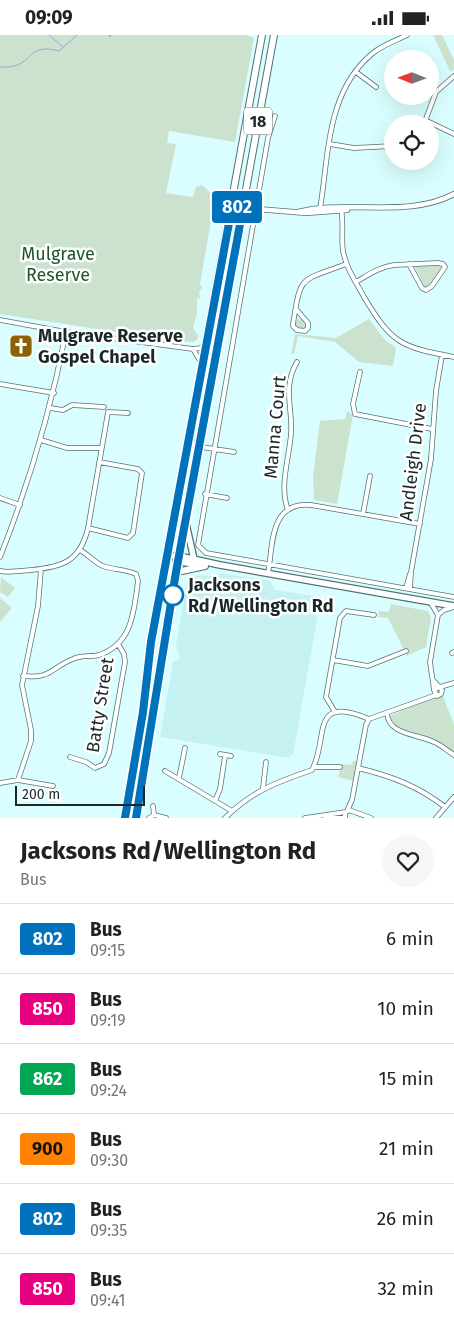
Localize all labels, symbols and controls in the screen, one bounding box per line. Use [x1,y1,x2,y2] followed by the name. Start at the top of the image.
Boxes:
[25,6,73,29] text: 09:09
[384,50,439,105] north arrow
[384,50,439,170] map controls
[244,107,272,135] road number: 18
[384,115,439,170] button: locate
[208,191,266,223] line badge: 802
[222,196,252,218] text: 802
[21,243,95,286] park label: Mulgrave Reserve
[38,325,183,368] place label: Mulgrave Reserve Gospel Chapel
[8,333,34,359] church icon: Mulgrave Reserve Gospel Chapel
[260,374,291,480] street label: Manna Court
[395,402,431,522] street label: Andleigh Drive
[187,574,334,617] place label: Jacksons Rd/Wellington Rd
[162,584,184,606] marker: Jacksons Rd/Wellington Rd
[82,655,118,754] street label: Batty Street
[15,783,145,806] scale bar
[22,786,60,803] text: 200 m
[382,835,434,887] button: heart
[20,837,316,865] text: Jacksons Rd/Wellington Rd
[20,870,47,889] text: Bus
[90,918,122,941] text: Bus
[386,927,434,950] text: 6 min
[32,928,63,950] text: 802
[90,941,125,960] text: 09:15
[90,988,122,1011] text: Bus
[377,997,434,1020] text: 10 min
[32,998,63,1020] text: 850
[90,1011,126,1030] text: 09:19
[90,1058,122,1081] text: Bus
[378,1067,434,1090] text: 15 min
[33,1068,62,1090] text: 862
[90,1081,127,1100] text: 09:24
[90,1128,122,1151] text: Bus
[379,1137,434,1160] text: 21 min
[32,1138,63,1160] text: 900
[90,1151,128,1170] text: 09:30
[90,1198,122,1221] text: Bus
[377,1207,434,1230] text: 26 min
[32,1208,63,1230] text: 802
[90,1221,127,1240] text: 09:35
[90,1268,122,1291] text: Bus
[377,1277,434,1300] text: 32 min
[32,1278,63,1300] text: 850
[90,1291,125,1310] text: 09:41

